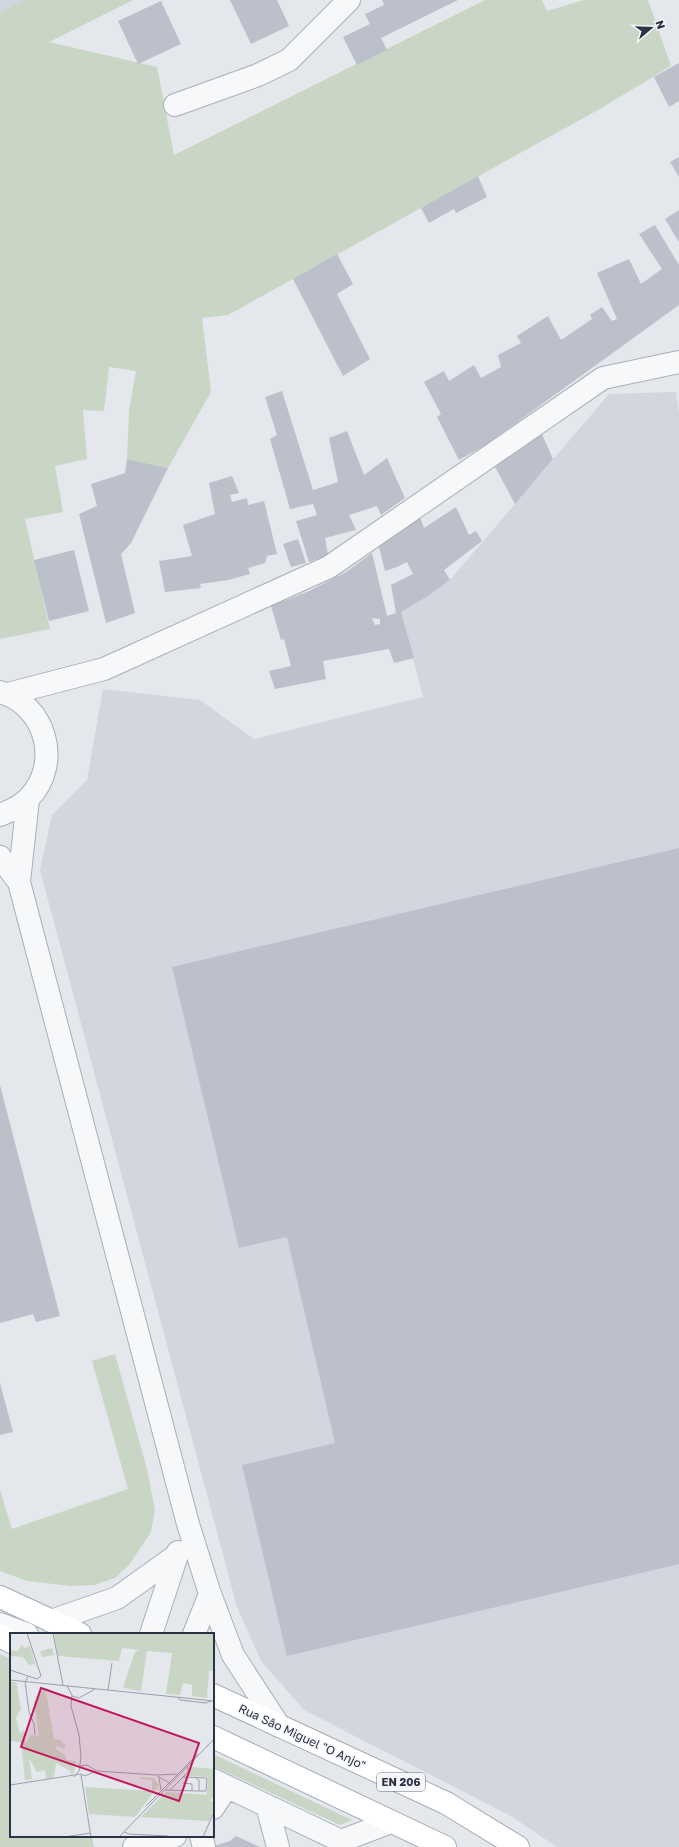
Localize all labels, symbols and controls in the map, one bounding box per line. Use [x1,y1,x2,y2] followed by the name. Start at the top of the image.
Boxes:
[631,8,671,48] north arrow
[653,19,668,31] text: N
[10,1633,214,1837] inset map
[236,1700,368,1773] street label: Rua São Miguel "O Anjo"
[377,1773,425,1791] road number: EN 206

